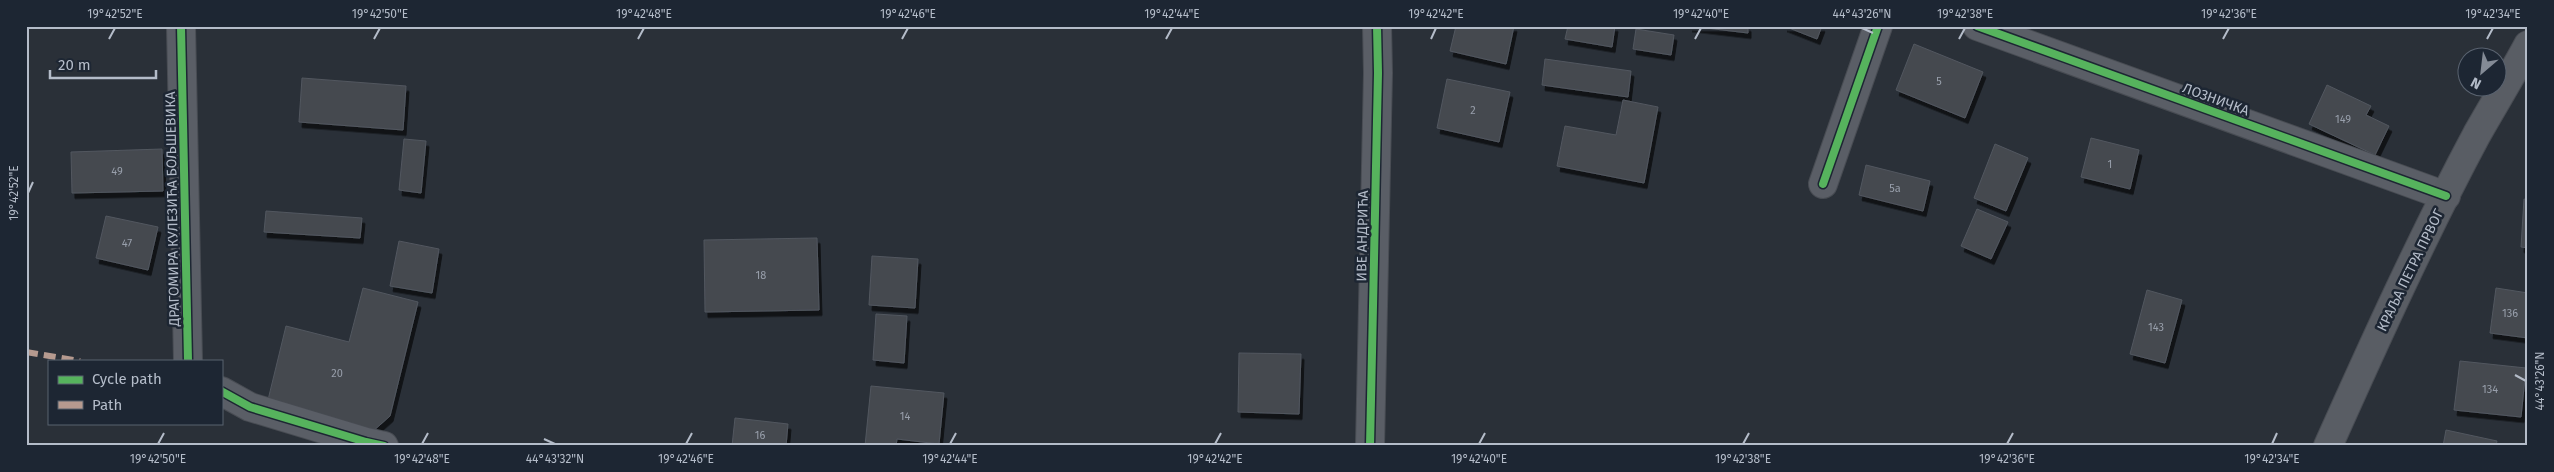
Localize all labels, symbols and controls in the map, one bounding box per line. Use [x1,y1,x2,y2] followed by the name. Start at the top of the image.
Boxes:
[87,7,143,21] text: 19°42'52"E
[352,7,408,21] text: 19°42'50"E
[616,7,672,21] text: 19°42'48"E
[880,7,936,21] text: 19°42'46"E
[1144,7,1200,21] text: 19°42'44"E
[1408,7,1464,21] text: 19°42'42"E
[1673,7,1729,21] text: 19°42'40"E
[1833,7,1891,21] text: 44°43'26"N
[1937,7,1993,21] text: 19°42'38"E
[2201,7,2257,21] text: 19°42'36"E
[2465,7,2521,21] text: 19°42'34"E
[50,48,156,80] scale bar
[2456,48,2506,98] north arrow
[58,56,91,74] text: 20 m
[2468,73,2484,93] text: N
[1936,75,1942,88] house number: 5
[2180,80,2252,119] street label: ЛОЗНИЧКА
[162,92,183,327] street label: ДРАГОМИРА КУЛЕЗИЋА БОЉШЕВИКА
[1470,104,1476,117] house number: 2
[2335,113,2351,126] house number: 149
[2108,158,2112,171] house number: 1
[7,165,21,221] text: 19°42'52"E
[111,165,123,178] house number: 49
[1889,182,1901,195] house number: 5a
[1353,190,1372,282] street label: ИВЕ АНДРИЋА
[2373,206,2447,334] street label: КРАЉА ПЕТРА ПРВОГ
[122,237,132,250] house number: 47
[756,269,766,282] house number: 18
[2502,307,2518,320] house number: 136
[2148,321,2164,334] house number: 143
[2533,352,2547,410] text: 44°43'26"N
[48,360,222,424] legend
[331,367,343,380] house number: 20
[92,370,162,388] text: Cycle path
[2482,383,2498,396] house number: 134
[92,396,122,414] text: Path
[900,410,910,423] house number: 14
[755,429,765,442] house number: 16
[130,452,186,466] text: 19°42'50"E
[394,452,450,466] text: 19°42'48"E
[526,452,584,466] text: 44°43'32"N
[658,452,714,466] text: 19°42'46"E
[922,452,978,466] text: 19°42'44"E
[1187,452,1243,466] text: 19°42'42"E
[1451,452,1507,466] text: 19°42'40"E
[1715,452,1771,466] text: 19°42'38"E
[1979,452,2035,466] text: 19°42'36"E
[2244,452,2300,466] text: 19°42'34"E

